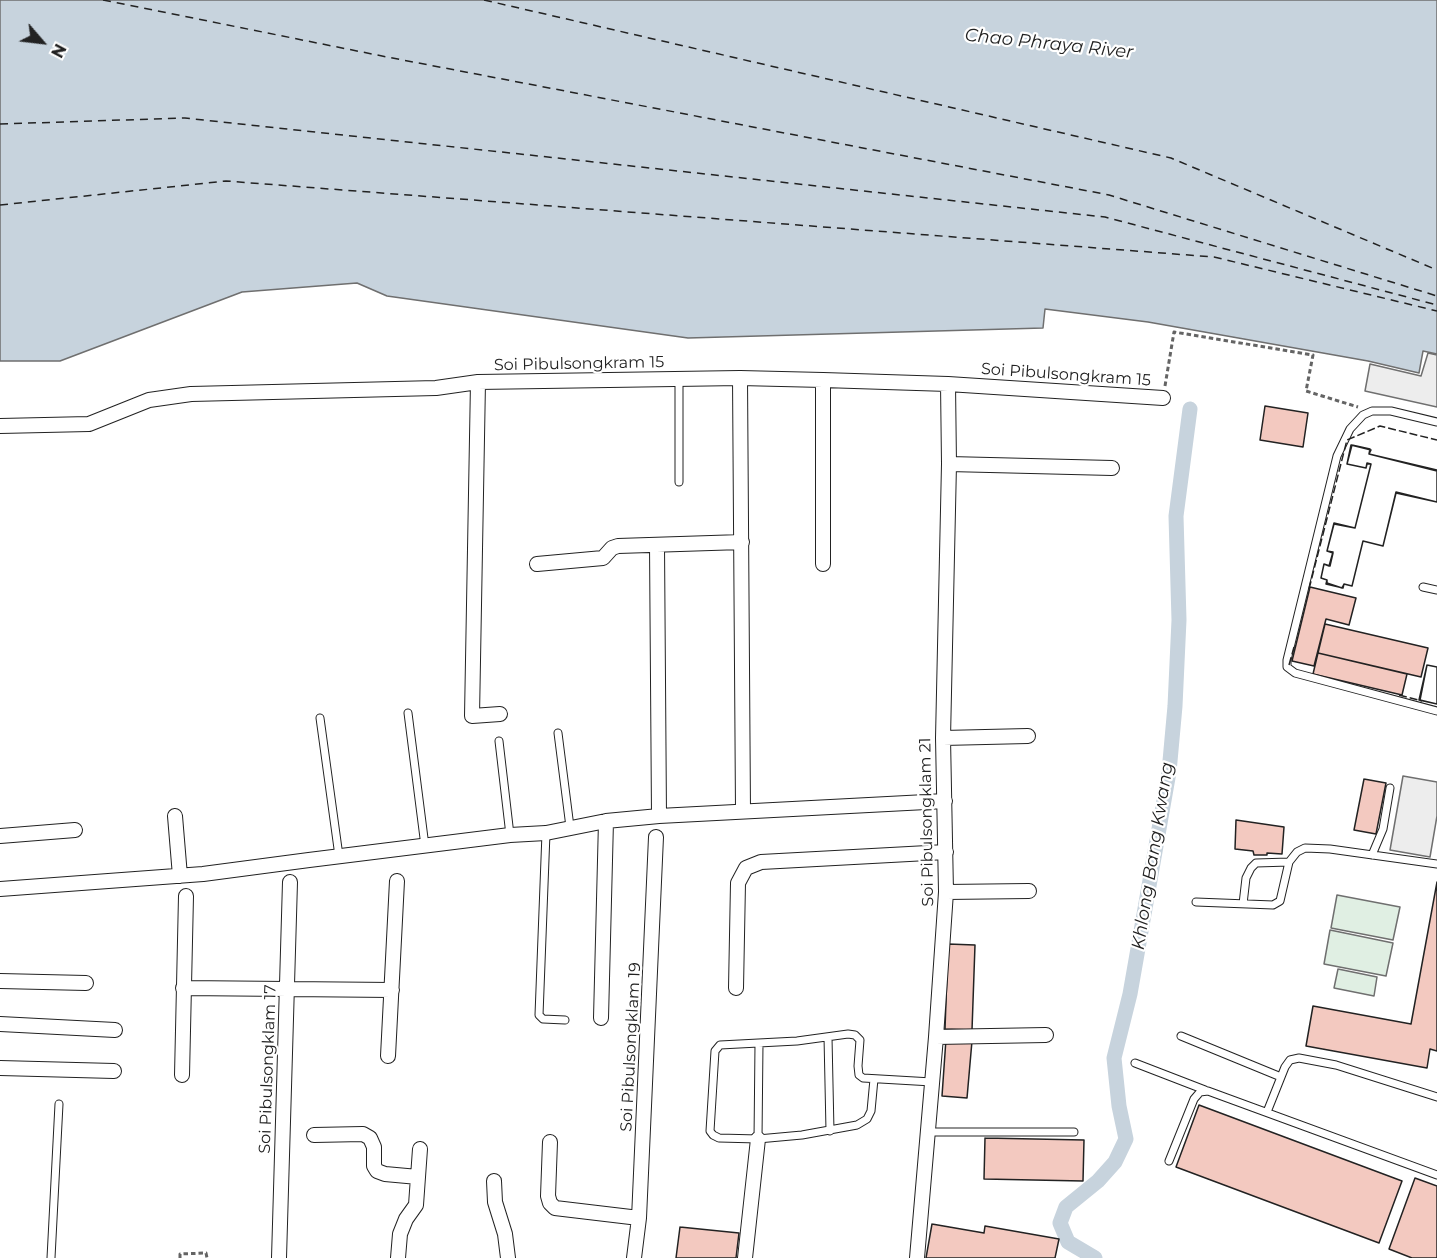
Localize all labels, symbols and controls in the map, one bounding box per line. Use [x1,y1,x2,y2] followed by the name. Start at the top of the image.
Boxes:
[12,12,72,72] north arrow
[964,24,1134,64] water label: Chao Phraya River
[47,41,70,61] text: N
[494,353,664,375] street label: Soi Pibulsongkram 15
[980,359,1152,391] street label: Soi Pibulsongkram 15
[916,737,938,907] street label: Soi Pibulsongklam 21
[1127,761,1179,951] water label: Khlong Bang Kwang
[617,962,645,1132] street label: Soi Pibulsongklam 19
[255,984,281,1154] street label: Soi Pibulsongklam 17

